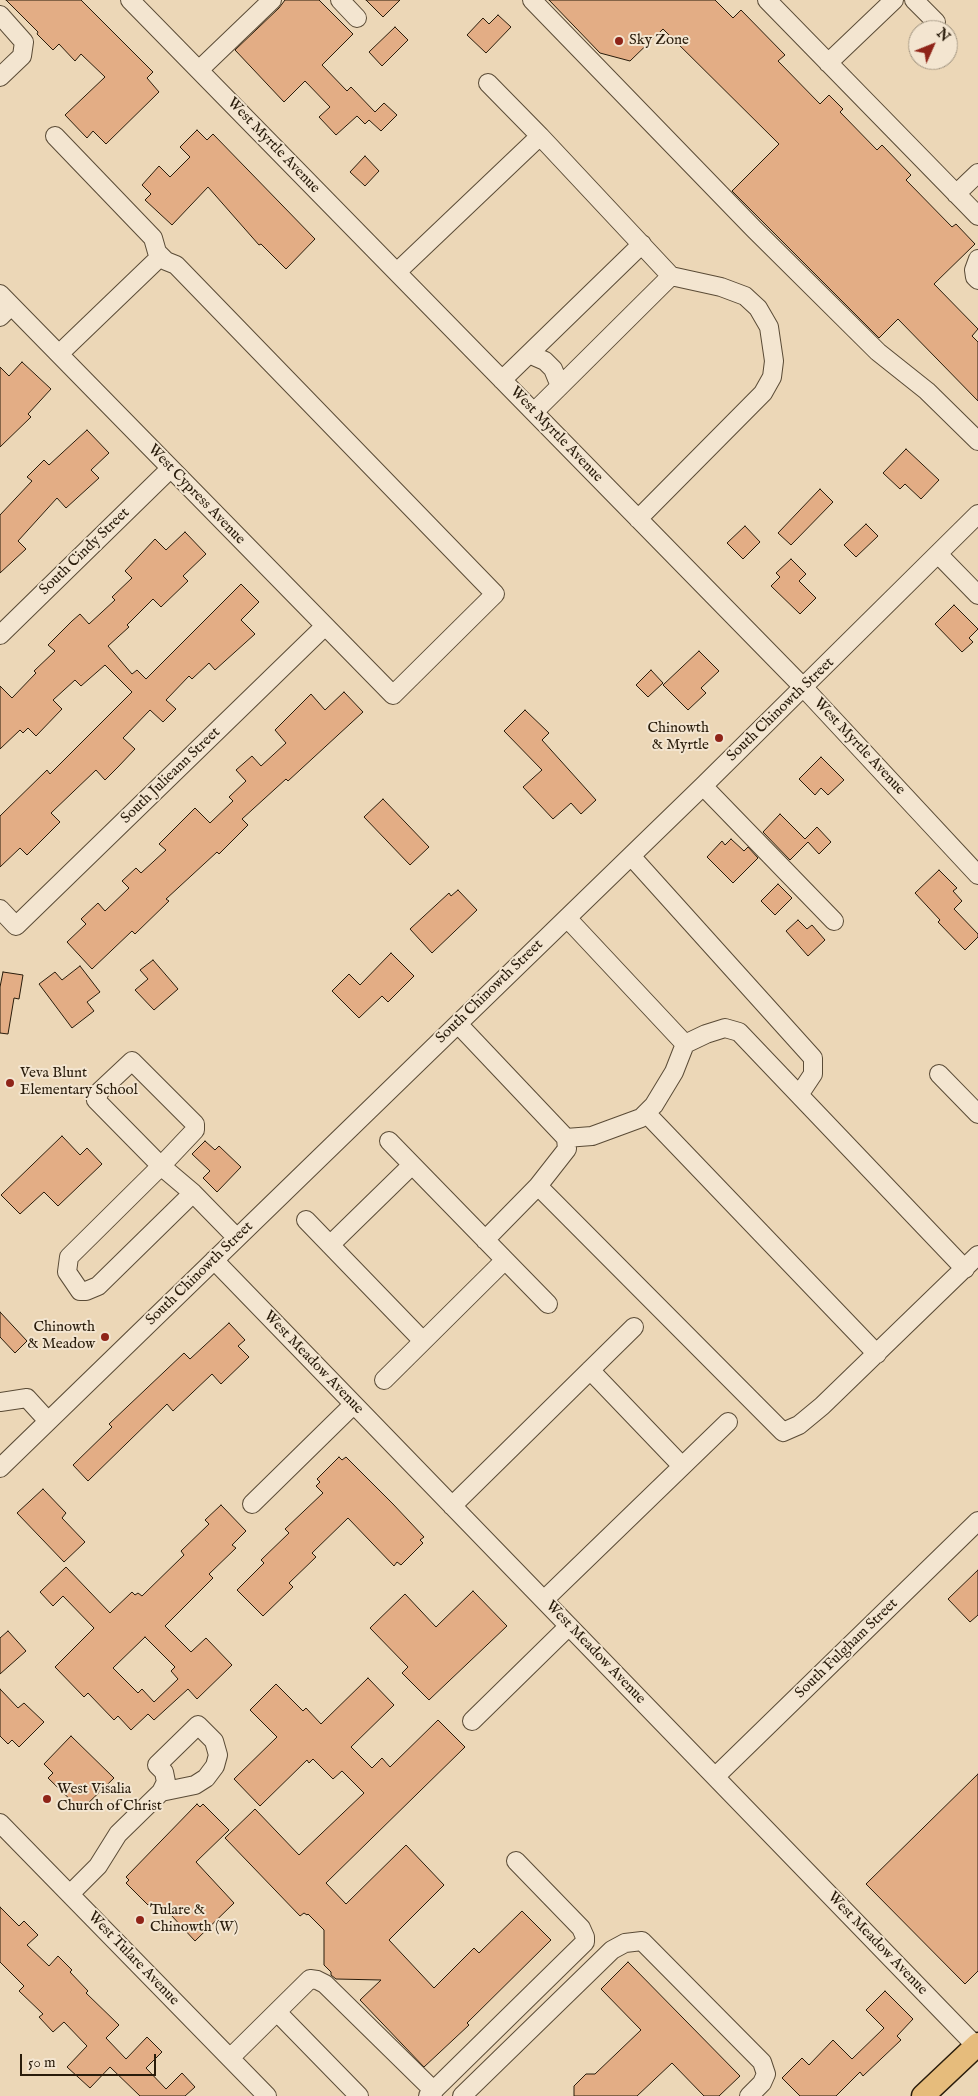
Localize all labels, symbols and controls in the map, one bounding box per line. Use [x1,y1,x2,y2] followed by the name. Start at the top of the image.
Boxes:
[908,20,958,70] north arrow
[932,25,954,46] text: N
[629,32,689,50] place label: Sky Zone
[613,35,625,47] marker: Sky Zone
[223,94,323,198] street label: West Myrtle Avenue
[506,383,606,487] street label: West Myrtle Avenue
[144,441,248,549] street label: West Cypress Avenue
[36,504,134,600] street label: South Cindy Street
[724,654,838,766] street label: South Chinowth Street
[809,695,909,799] street label: West Myrtle Avenue
[647,720,709,755] place label: Chinowth & Myrtle
[118,724,224,828] street label: South Julieann Street
[713,732,725,744] marker: Chinowth & Myrtle
[433,936,547,1048] street label: South Chinowth Street
[20,1065,138,1100] place label: Veva Blunt Elementary School
[4,1077,16,1089] marker: Veva Blunt Elementary School
[143,1218,257,1330] street label: South Chinowth Street
[259,1308,367,1418] street label: West Meadow Avenue
[27,1319,95,1354] place label: Chinowth & Meadow
[99,1331,111,1343] marker: Chinowth & Meadow
[792,1595,902,1703] street label: South Fulgham Street
[541,1598,649,1708] street label: West Meadow Avenue
[57,1781,162,1816] place label: West Visalia Church of Christ
[41,1793,53,1805] marker: West Visalia Church of Christ
[823,1889,931,1999] street label: West Meadow Avenue
[150,1902,238,1937] place label: Tulare & Chinowth (W)
[84,1908,182,2010] street label: West Tulare Avenue
[134,1914,146,1926] marker: Tulare & Chinowth (W)
[22,2044,159,2076] scale bar
[28,2053,56,2072] text: 50 m

